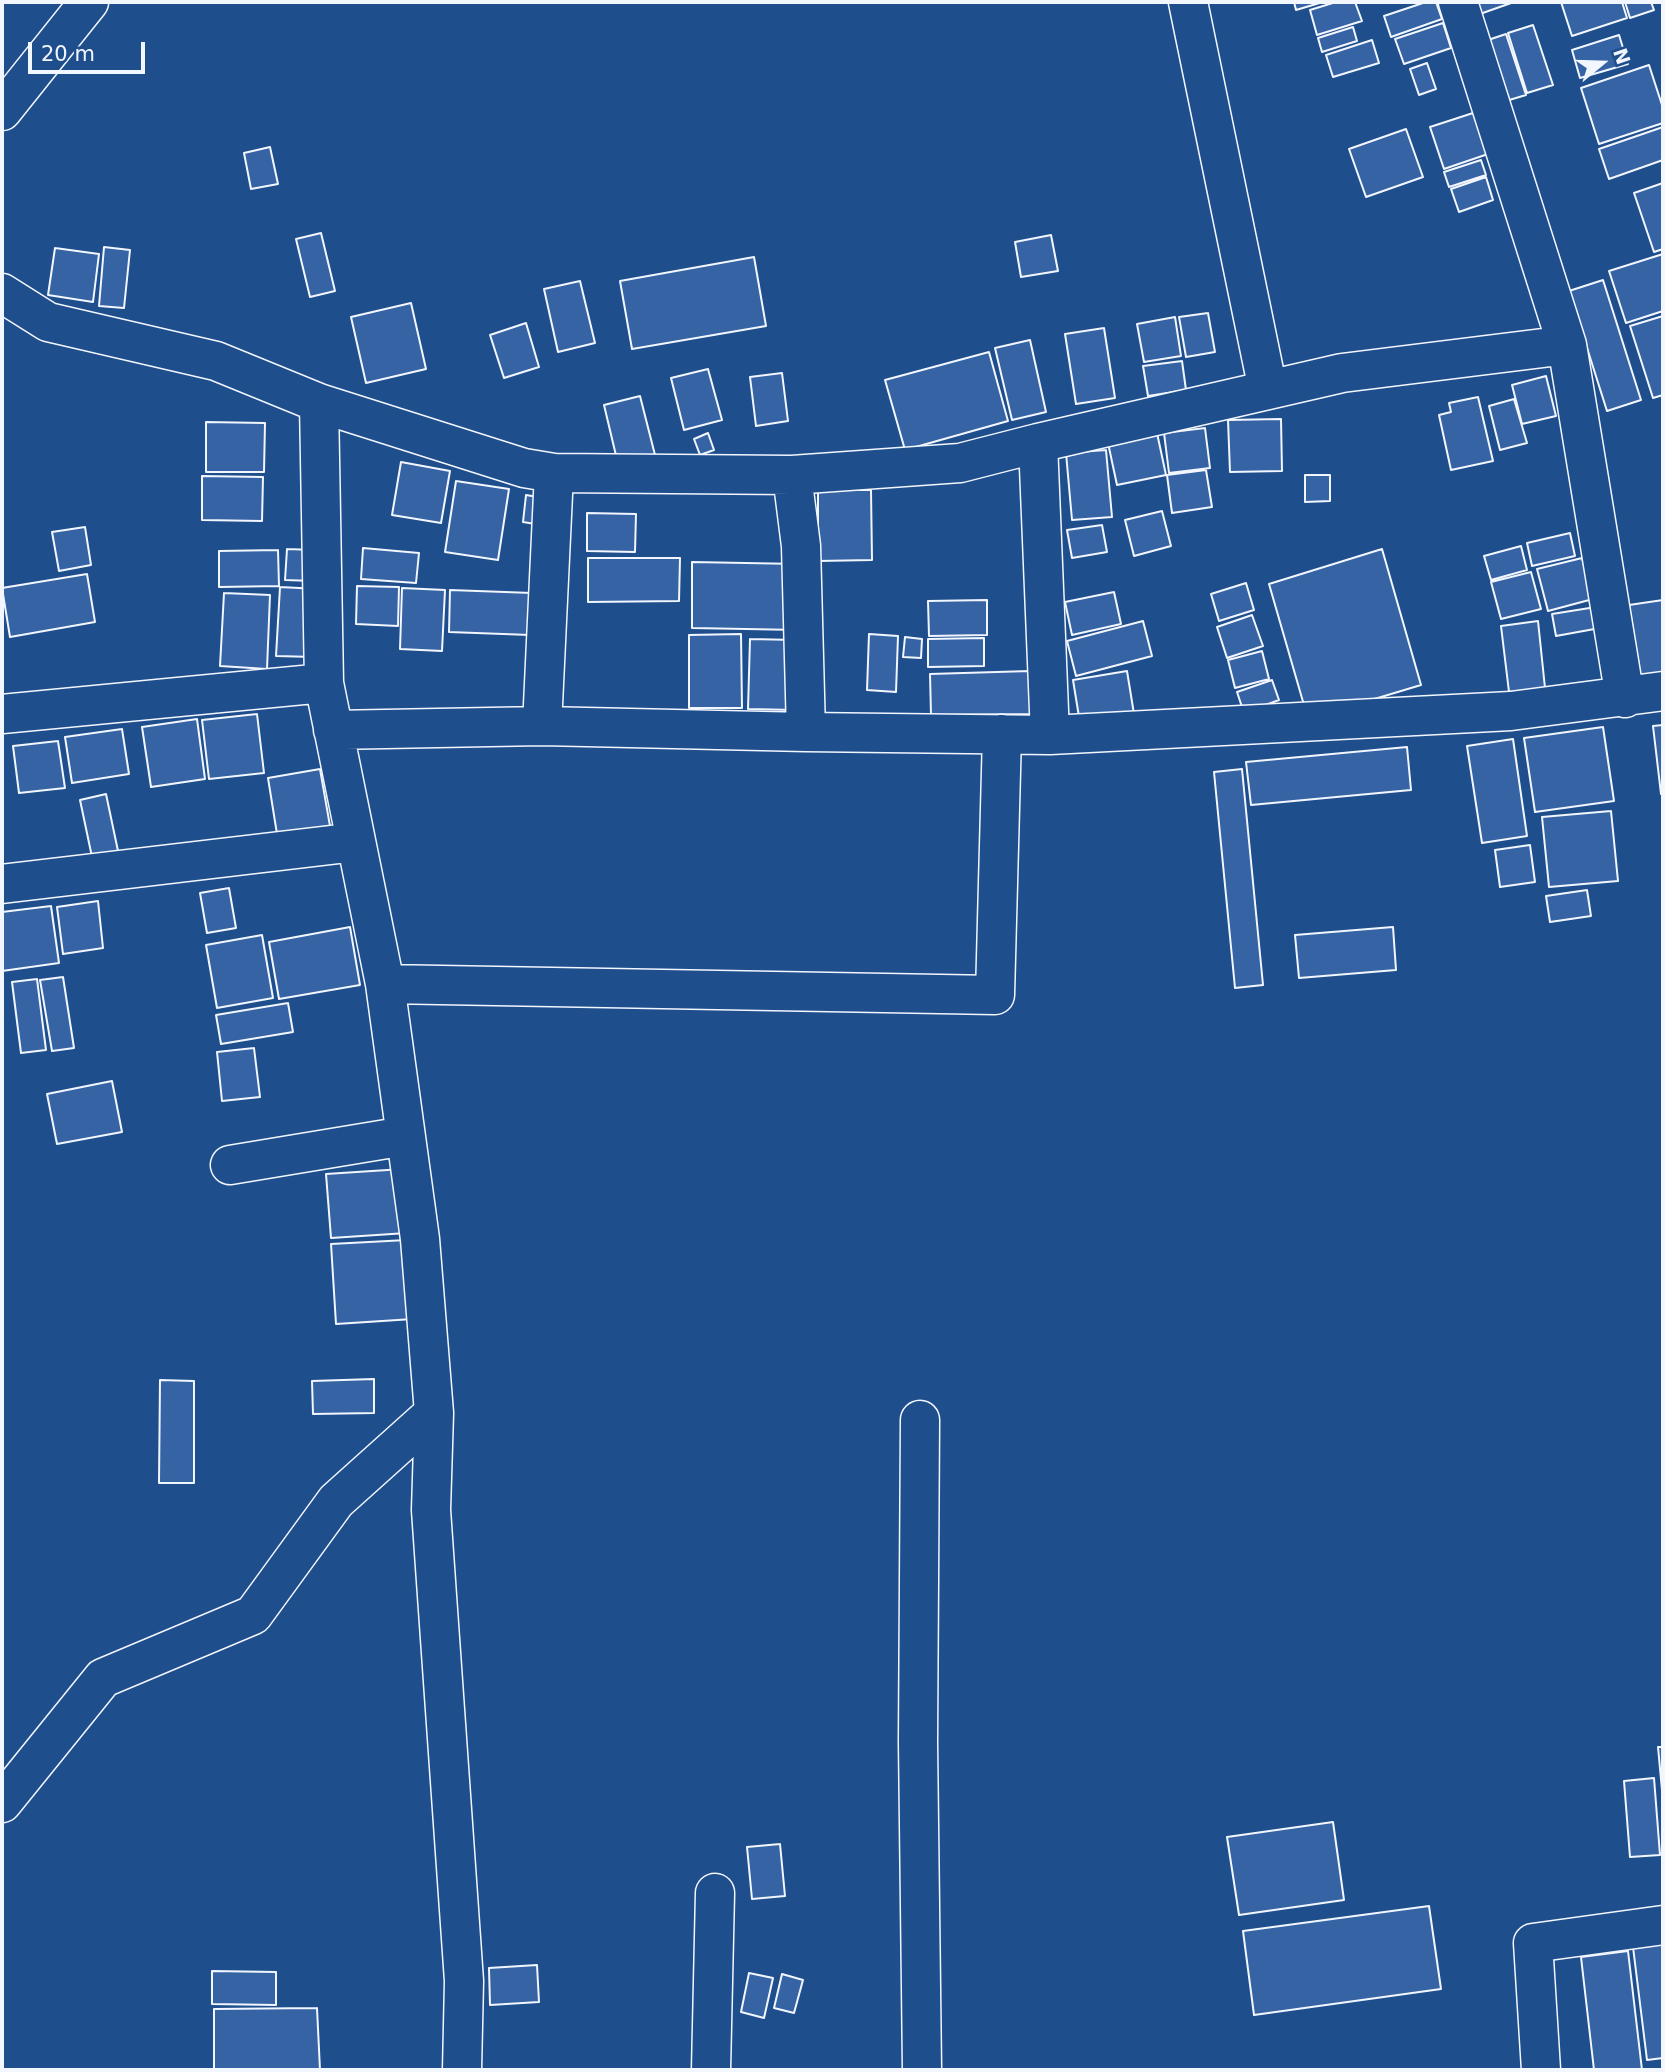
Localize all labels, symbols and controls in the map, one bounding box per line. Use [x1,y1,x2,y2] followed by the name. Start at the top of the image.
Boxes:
[32,28,149,72] scale bar
[1567,28,1637,98] north arrow
[41,42,95,66] text: 20 m
[1609,45,1635,67] text: N

